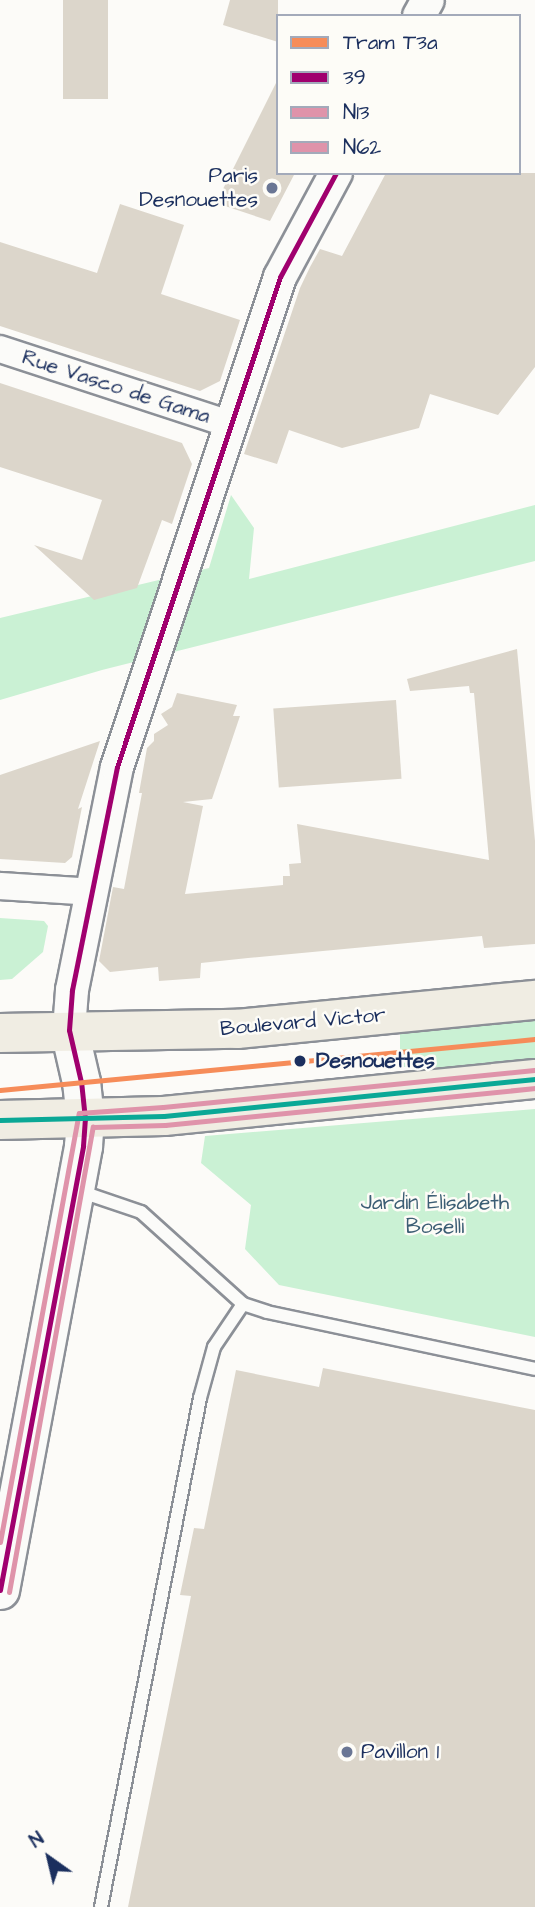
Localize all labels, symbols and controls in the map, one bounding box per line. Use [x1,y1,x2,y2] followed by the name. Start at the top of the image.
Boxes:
[276,14,521,175] legend
[343,28,438,57] text: Tram T3a
[343,63,366,92] text: 39
[343,98,370,127] text: N13
[343,133,381,162] text: N62
[139,163,258,213] place label: Paris Desnouettes
[264,180,280,196] marker: Paris Desnouettes
[19,345,213,429] street label: Rue Vasco de Gama
[219,1002,387,1042] street label: Boulevard Victor
[316,1048,435,1074] place label: Desnouettes
[290,1051,310,1071] marker: Desnouettes
[361,1190,509,1240] park label: Jardin Élisabeth Boselli
[361,1739,439,1765] place label: Pavillon 1
[339,1744,355,1760] marker: Pavillon 1
[14,1823,84,1893] north arrow
[24,1826,49,1855] text: N

